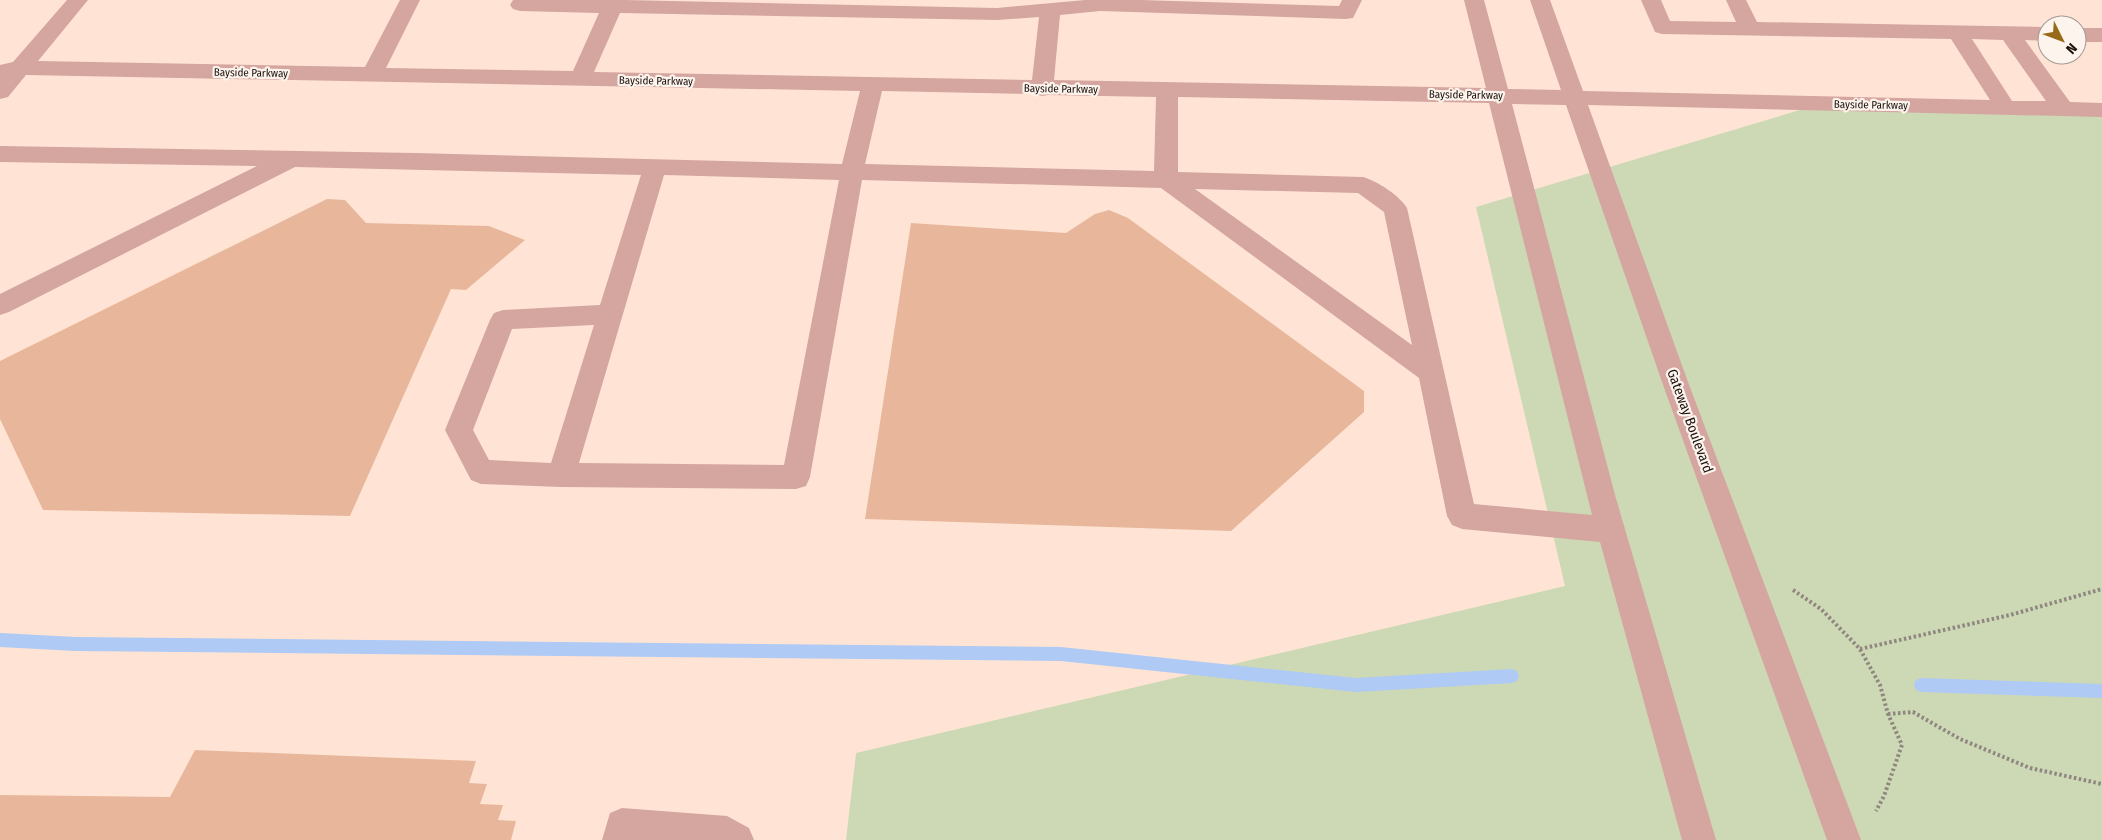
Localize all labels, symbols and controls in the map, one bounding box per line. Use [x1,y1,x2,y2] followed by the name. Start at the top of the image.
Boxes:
[2037,15,2087,65] north arrow
[2062,40,2080,57] text: N
[214,66,288,80] street label: Bayside Parkway
[619,74,693,88] street label: Bayside Parkway
[1024,82,1098,96] street label: Bayside Parkway
[1429,88,1503,102] street label: Bayside Parkway
[1834,98,1908,112] street label: Bayside Parkway
[1663,367,1717,475] street label: Gateway Boulevard

